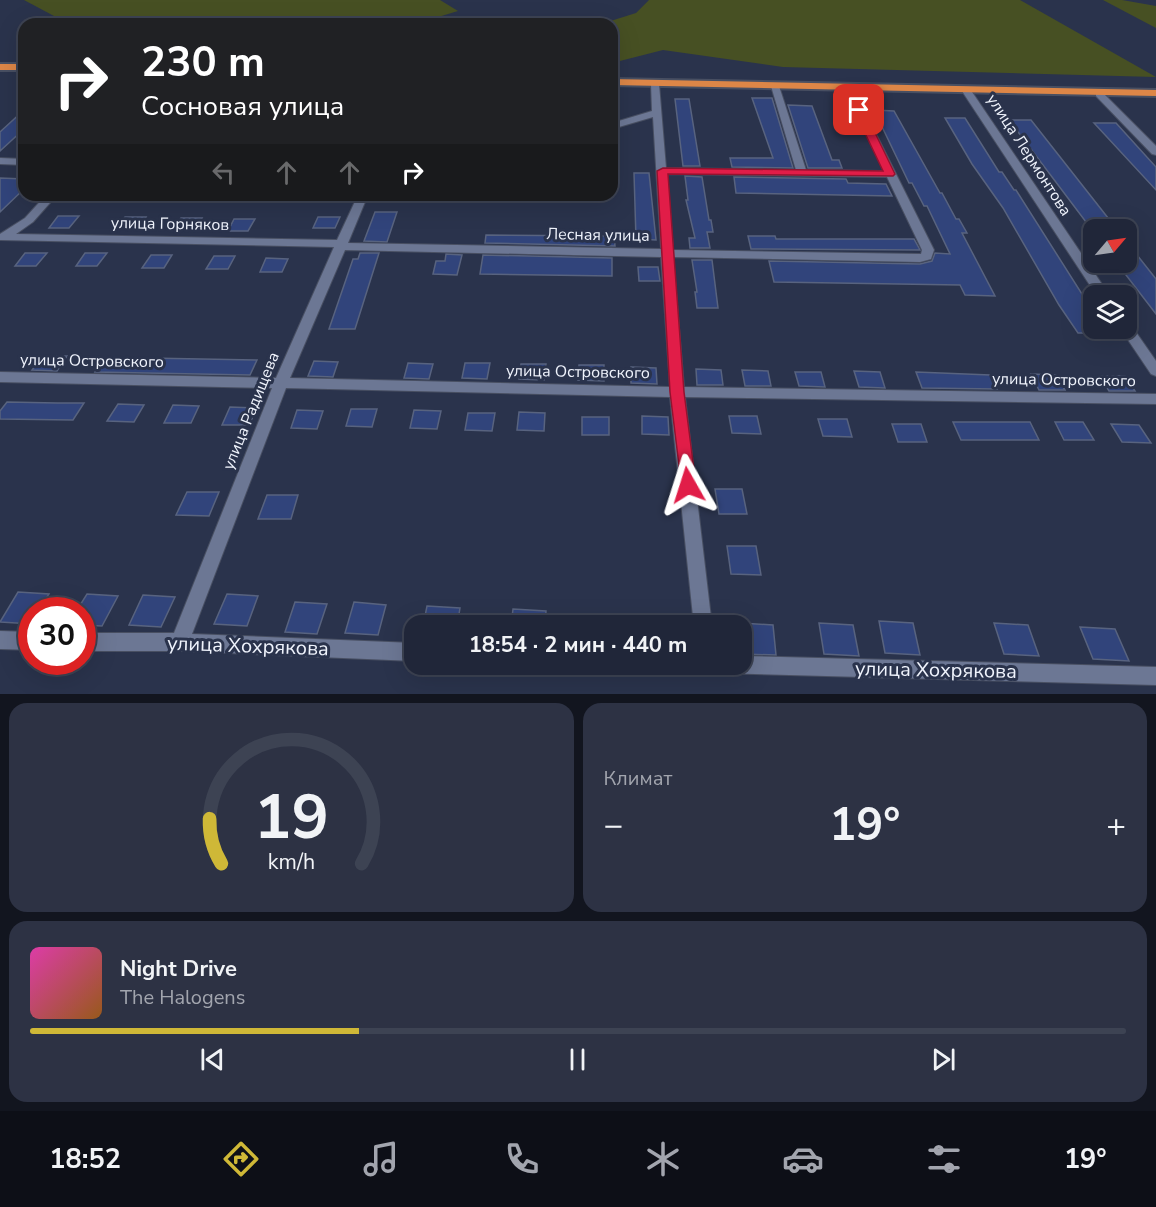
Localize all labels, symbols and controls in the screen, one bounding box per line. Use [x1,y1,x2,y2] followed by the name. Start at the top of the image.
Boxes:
[141,34,265,91] text: 230 m
[42,42,120,120] icon: right
[833,84,884,135] pin
[141,88,344,125] text: Сосновая улица
[981,90,1077,220] street label: улица Лермонтова
[842,93,875,126] icon: arrive
[207,156,240,189] icon: left
[270,156,303,189] icon: ahead
[333,156,366,189] icon: ahead
[396,156,429,189] icon: right
[111,212,230,236] street label: улица Горняков
[1083,219,1137,273] north arrow
[1083,219,1137,339] map controls
[546,223,650,247] street label: Лесная улица
[1083,285,1137,339] button: layers
[20,349,164,373] street label: улица Островского
[217,349,285,473] street label: улица Радищева
[506,360,650,384] street label: улица Островского
[992,368,1136,392] street label: улица Островского
[656,453,720,517] position arrow
[18,597,96,675] speed limit sign: 30
[167,630,329,662] street label: улица Хохрякова
[469,630,687,660] text: 18:54 · 2 мин · 440 m
[855,655,1017,685] street label: улица Хохрякова
[604,765,672,792] text: Климат
[254,775,329,860] text: 19
[829,795,900,856] text: 19°
[604,803,623,848] text: −
[1106,803,1126,848] text: +
[268,848,315,878] text: km/h
[120,954,237,984] text: Night Drive
[120,984,245,1011] text: The Halogens
[196,1043,229,1076] icon: previous
[561,1043,594,1076] icon: pause
[927,1043,960,1076] icon: next
[220,1138,262,1180] icon: directions
[360,1138,402,1180] icon: music
[501,1138,543,1180] icon: phone
[642,1138,684,1180] icon: climate
[782,1138,824,1180] icon: car
[923,1138,965,1180] icon: filters
[49,1141,121,1178] text: 18:52
[1064,1141,1107,1178] text: 19°

